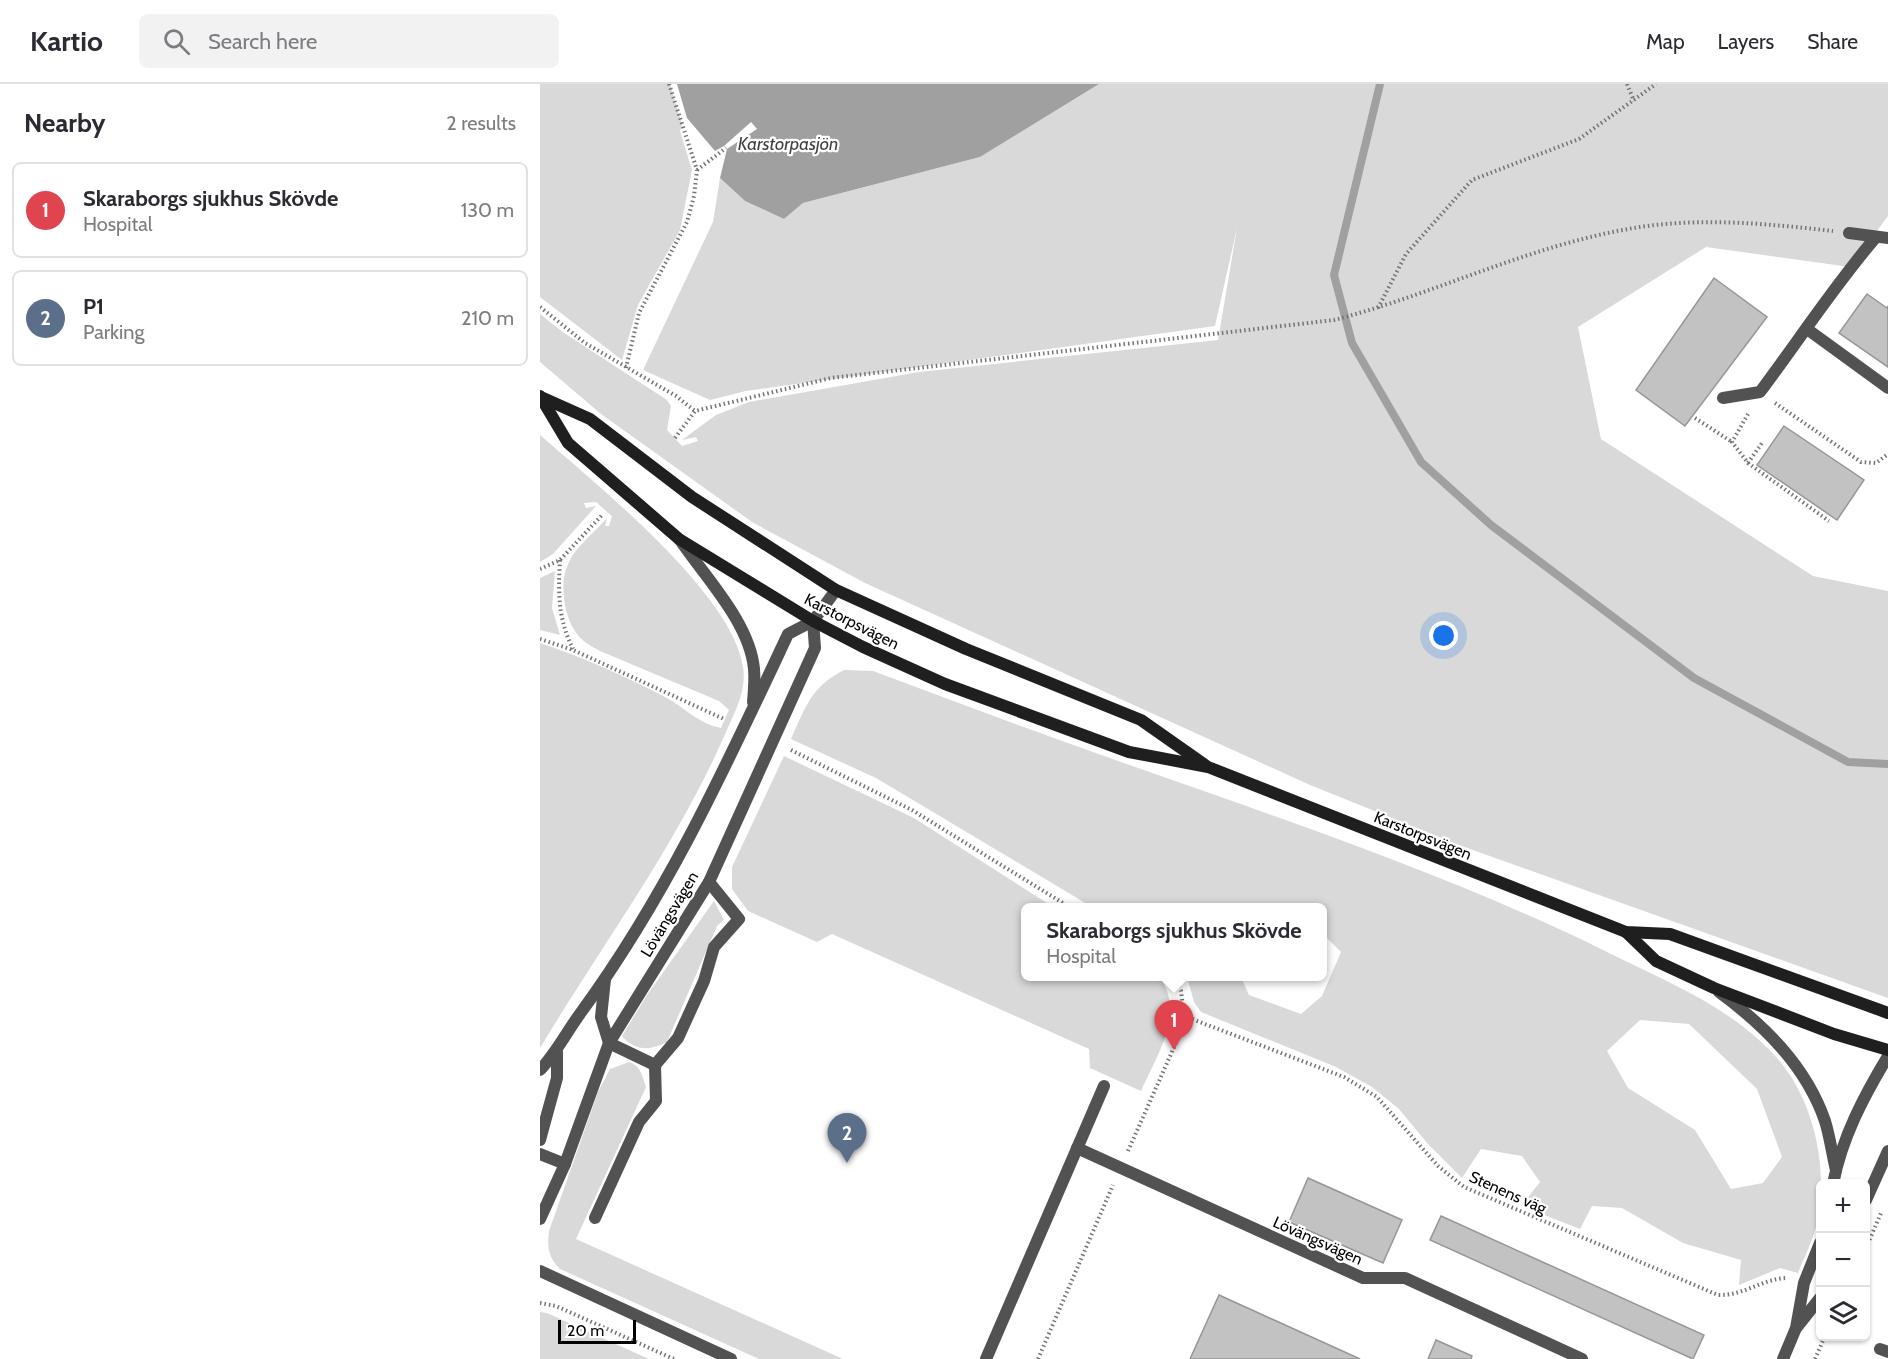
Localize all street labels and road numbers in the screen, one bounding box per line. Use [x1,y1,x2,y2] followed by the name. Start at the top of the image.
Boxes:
[801,589,902,653] street label: Karstorpsvägen
[1371,807,1474,864] street label: Karstorpsvägen
[637,868,702,960] street label: Lövängsvägen
[1466,1167,1550,1218] street label: Stenens väg
[1270,1212,1366,1269] street label: Lövängsvägen

